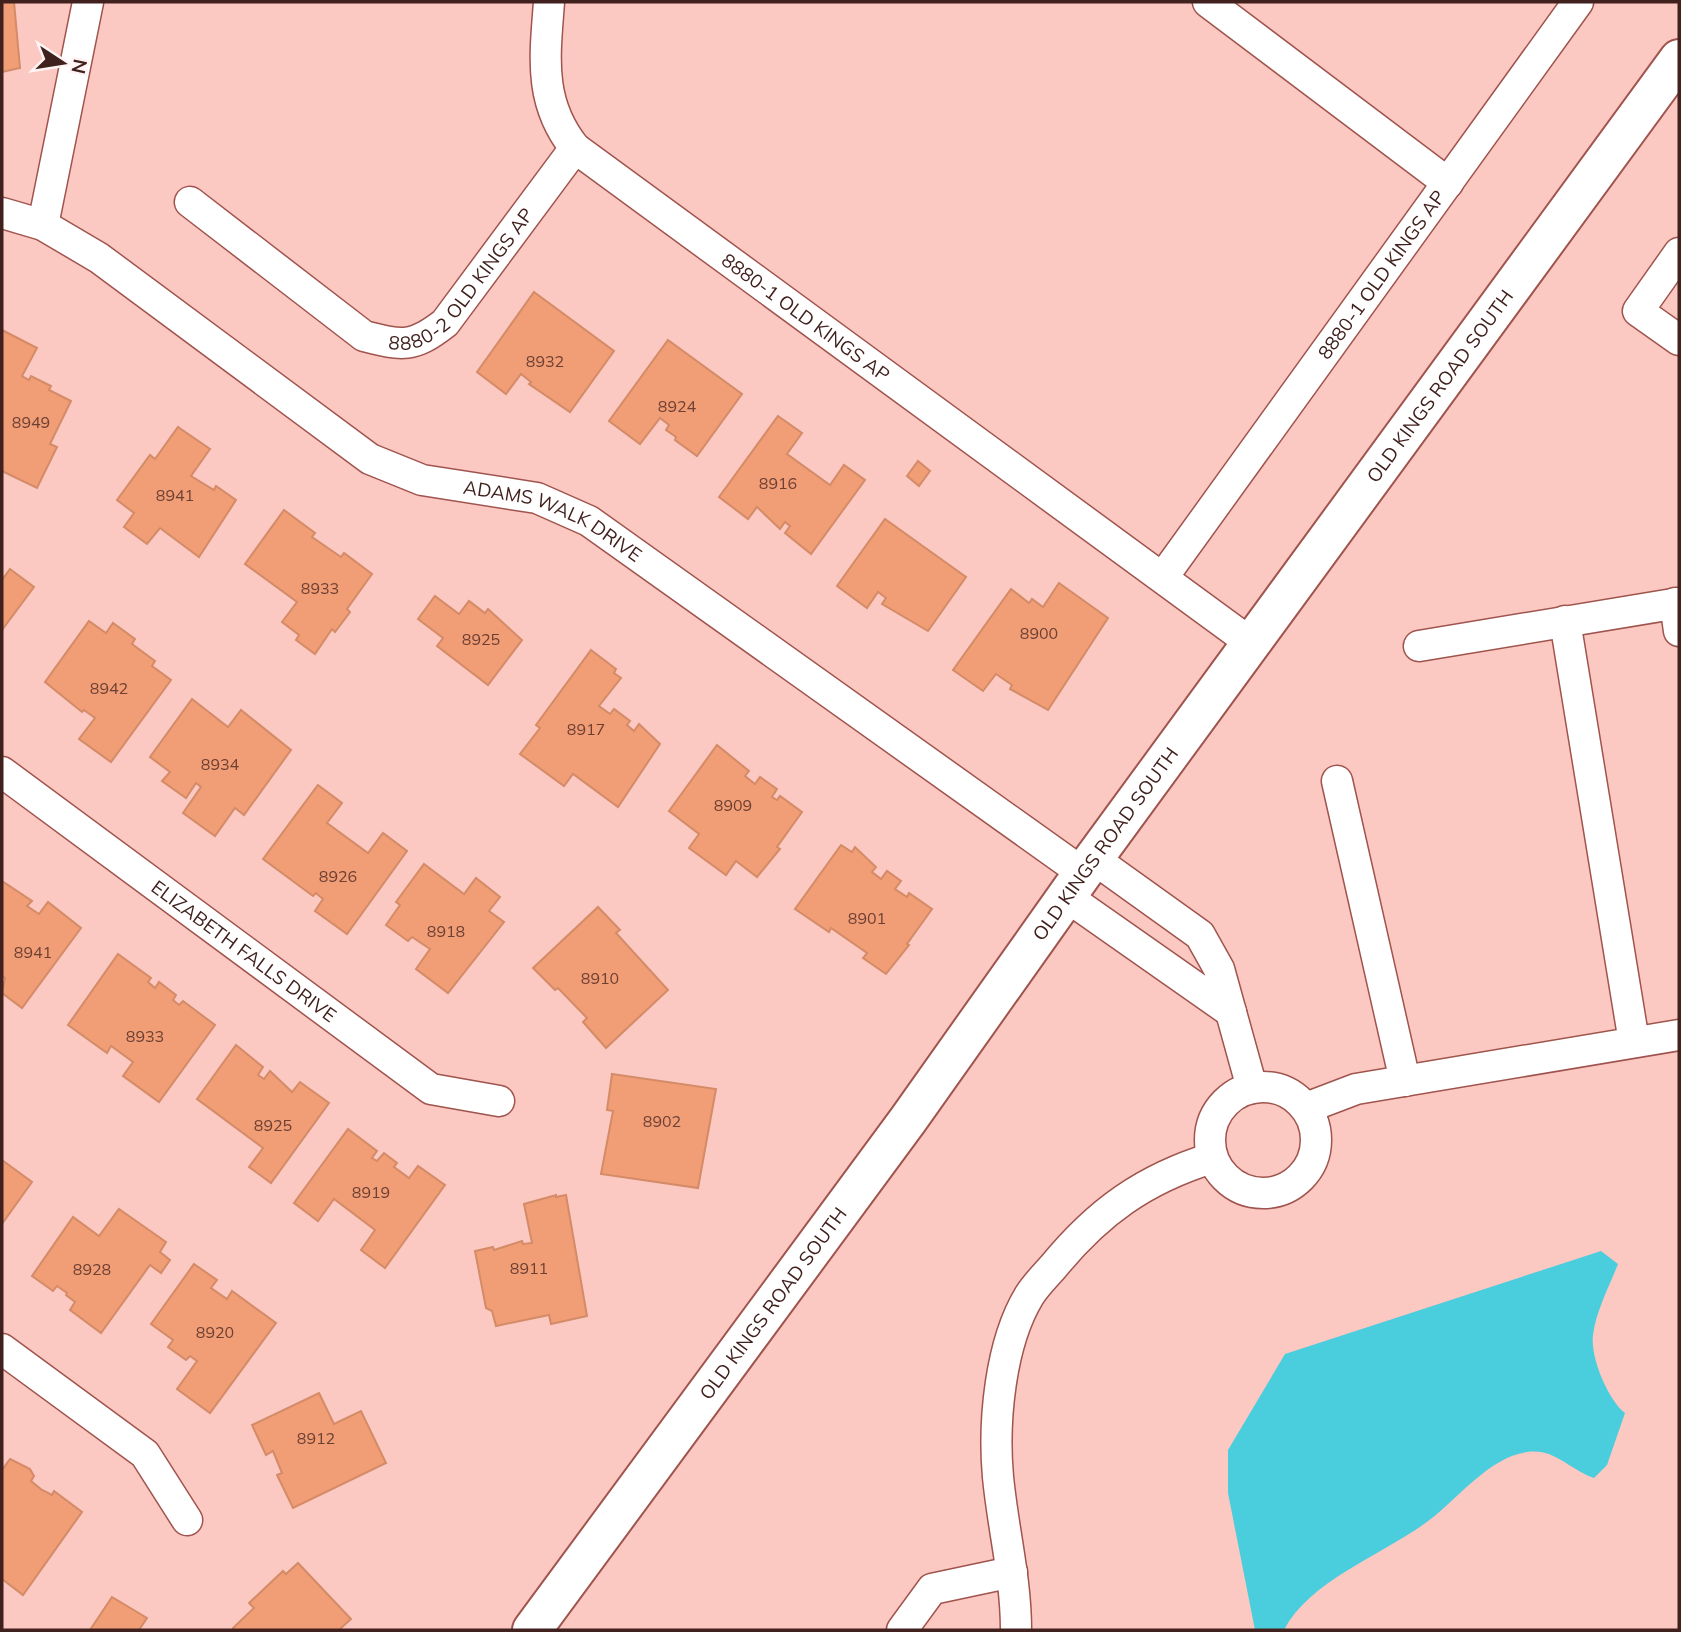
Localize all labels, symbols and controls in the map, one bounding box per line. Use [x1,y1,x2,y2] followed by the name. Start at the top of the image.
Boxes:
[28,28,98,98] north arrow
[66,57,93,76] text: N
[1312,185,1450,364] street label: 8880-1 OLD KINGS AP
[387,203,539,355] street label: 8880-2 OLD KINGS AP
[717,248,895,387] street label: 8880-1 OLD KINGS AP
[1361,285,1518,487] street label: OLD KINGS ROAD SOUTH
[526,351,564,371] house number: 8932
[658,396,697,416] house number: 8924
[12,412,50,432] house number: 8949
[759,473,797,493] house number: 8916
[462,475,647,567] street label: ADAMS WALK DRIVE
[156,485,194,505] house number: 8941
[301,578,339,598] house number: 8933
[1020,623,1058,643] house number: 8900
[462,629,500,649] house number: 8925
[90,678,128,698] house number: 8942
[567,719,605,739] house number: 8917
[1027,742,1183,945] street label: OLD KINGS ROAD SOUTH
[201,754,240,774] house number: 8934
[714,795,752,815] house number: 8909
[319,866,357,886] house number: 8926
[147,875,341,1027] street label: ELIZABETH FALLS DRIVE
[848,908,886,928] house number: 8901
[427,921,465,941] house number: 8918
[14,942,52,962] house number: 8941
[581,968,619,988] house number: 8910
[126,1026,164,1046] house number: 8933
[643,1111,681,1131] house number: 8902
[254,1115,292,1135] house number: 8925
[352,1182,390,1202] house number: 8919
[694,1202,852,1404] street label: OLD KINGS ROAD SOUTH
[510,1258,548,1278] house number: 8911
[73,1259,111,1279] house number: 8928
[196,1322,234,1342] house number: 8920
[297,1428,335,1448] house number: 8912

